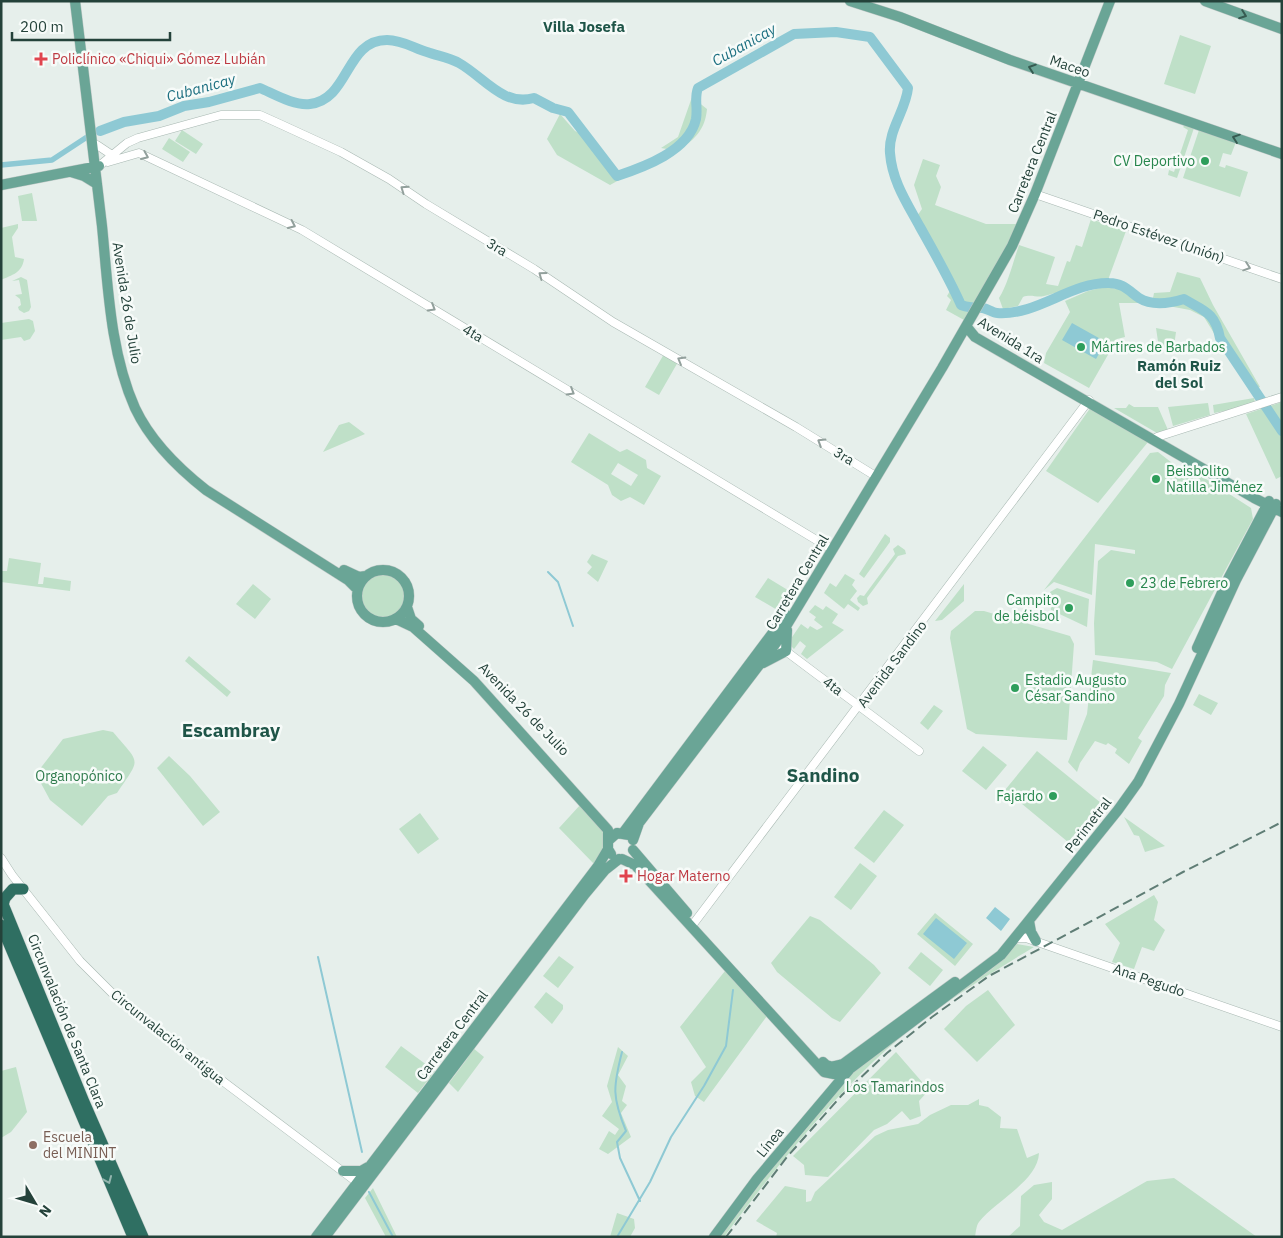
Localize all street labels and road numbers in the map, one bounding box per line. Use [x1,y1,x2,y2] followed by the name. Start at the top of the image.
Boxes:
[1048,51,1093,81] street label: Maceo
[1003,108,1061,215] street label: Carretera Central
[1091,205,1227,267] street label: Pedro Estévez (Unión)
[483,234,511,260] street label: 3ra
[108,241,146,365] street label: Avenida 26 de Julio
[975,313,1048,368] street label: Avenida 1ra
[459,320,487,346] street label: 4ta
[830,443,858,469] street label: 3ra
[761,531,833,633] street label: Carretera Central
[853,617,931,711] street label: Avenida Sandino
[475,659,573,760] street label: Avenida 26 de Julio
[819,673,847,700] street label: 4ta
[1061,793,1115,856] street label: Perimetral
[24,931,110,1111] street label: Circunvalación de Santa Clara
[1111,959,1187,1001] street label: Ana Pegudo
[107,985,229,1089] street label: Circunvalación antigua
[412,986,492,1084] street label: Carretera Central
[752,1123,788,1161] street label: Línea

